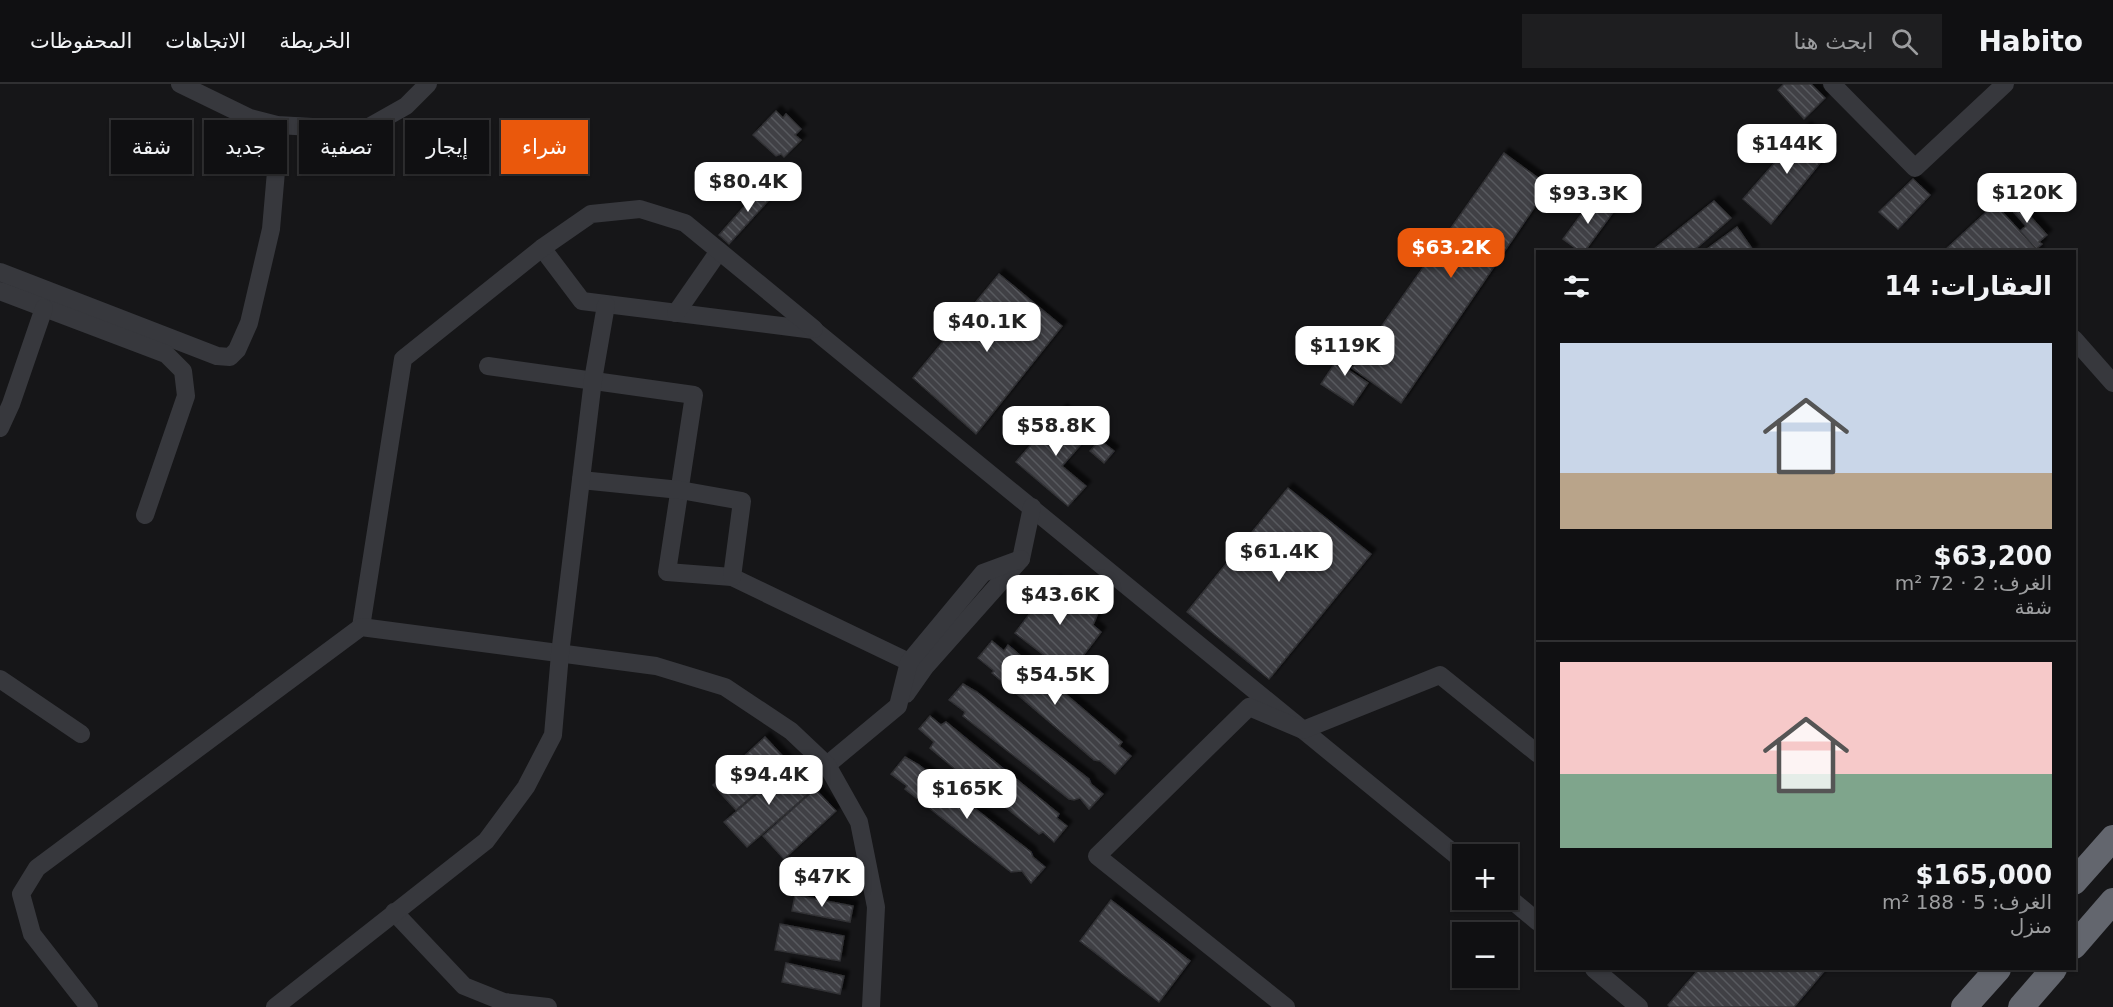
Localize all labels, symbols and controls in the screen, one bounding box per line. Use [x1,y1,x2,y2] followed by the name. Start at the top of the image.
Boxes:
[1522,14,1942,68] search box
[1888,25,1921,58] icon: search
[1978,25,2083,58] text: Habito
[30,29,132,53] text: المحفوظات
[165,29,246,53] text: الاتجاهات
[279,29,351,53] text: الخريطة
[1793,29,1873,54] text: ابحث هنا
[111,120,192,174] chip: شقة
[204,120,287,174] chip: جديد
[299,120,393,174] chip: تصفية
[405,120,489,174] chip: إيجار
[501,120,588,174] chip: شراء
[1745,124,1829,175] pin: $144K
[1751,131,1823,155] text: $144K
[699,162,797,213] pin: $80.4K
[709,169,787,193] text: $80.4K
[1985,173,2069,224] pin: $120K
[1539,174,1637,225] pin: $93.3K
[1991,180,2063,204] text: $120K
[1549,181,1627,205] text: $93.3K
[1402,228,1500,279] pin: $63.2K
[1412,235,1490,259] text: $63.2K
[1560,270,1593,303] icon: filters
[1885,271,2052,301] text: العقارات: 14
[938,302,1036,353] pin: $40.1K
[948,309,1026,333] text: $40.1K
[1303,326,1387,377] pin: $119K
[1309,333,1381,357] text: $119K
[1752,382,1860,490] icon: home
[1007,406,1105,457] pin: $58.8K
[1017,413,1095,437] text: $58.8K
[1230,532,1328,583] pin: $61.4K
[1240,539,1318,563] text: $61.4K
[1934,541,2052,571] text: $63,200
[1895,571,2052,595] text: الغرف: 2 · 72 m²
[1011,575,1109,626] pin: $43.6K
[1021,582,1099,606] text: $43.6K
[2014,595,2052,619] text: شقة
[1006,655,1104,706] pin: $54.5K
[1016,662,1094,686] text: $54.5K
[1752,701,1860,809] icon: home
[720,755,818,806] pin: $94.4K
[730,762,808,786] text: $94.4K
[925,769,1009,820] pin: $165K
[931,776,1003,800] text: $165K
[1452,844,1518,988] map controls
[1452,844,1518,910] button: +
[786,857,858,908] pin: $47K
[1915,860,2052,890] text: $165,000
[793,864,851,888] text: $47K
[1882,890,2052,914] text: الغرف: 5 · 188 m²
[2010,914,2052,938] text: منزل
[1452,922,1518,988] button: −

